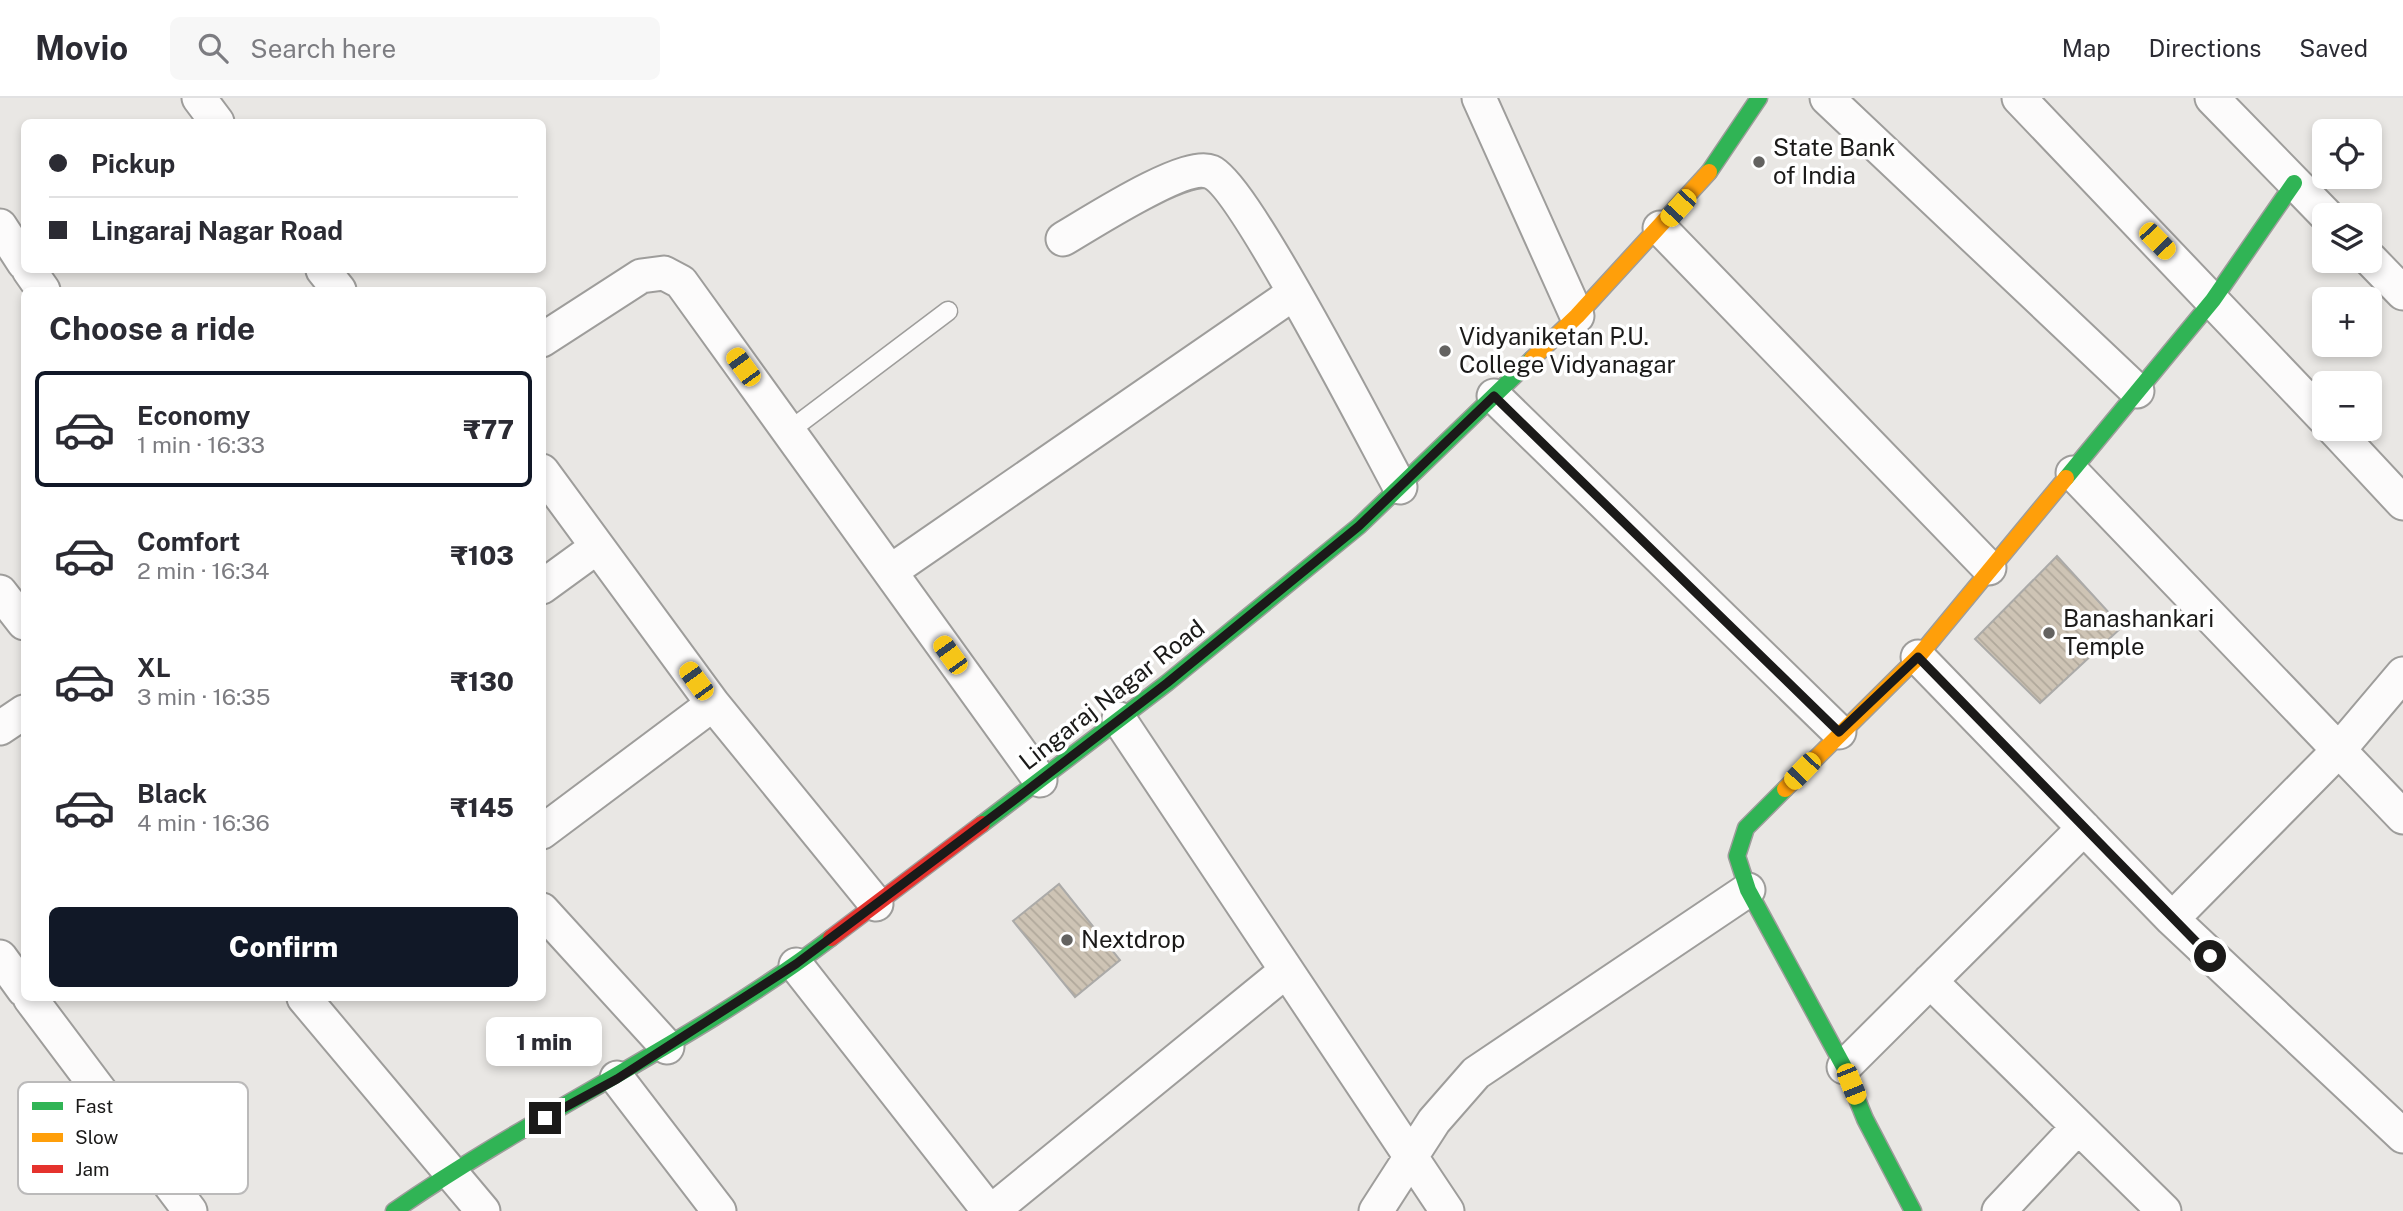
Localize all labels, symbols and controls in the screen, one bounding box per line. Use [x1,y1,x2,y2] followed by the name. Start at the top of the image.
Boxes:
[170,17,660,80] search box
[35,29,128,67] text: Movio
[194,29,232,67] icon: search
[250,33,396,64] text: Search here
[2062,34,2111,62] text: Map
[2149,34,2261,62] text: Directions
[2299,34,2368,62] text: Saved
[2312,119,2382,441] map controls
[2312,119,2382,189] button: locate
[1773,133,1896,189] place label: State Bank of India
[91,148,175,179] text: Pickup
[1751,154,1767,170] marker: State Bank of India
[1657,185,1700,231] car
[2312,203,2382,273] button: layers
[91,215,343,246] text: Lingaraj Nagar Road
[2135,219,2180,263] car
[2312,287,2382,357] button: +
[49,310,255,347] text: Choose a ride
[1459,322,1676,378] place label: Vidyaniketan P.U. College Vidyanagar
[1437,343,1453,359] marker: Vidyaniketan P.U. College Vidyanagar
[723,344,764,390] car
[2312,371,2382,441] button: −
[53,398,116,461] icon: car
[137,400,250,431] text: Economy
[463,414,514,445] text: ₹77
[137,431,265,458] text: 1 min · 16:33
[53,524,116,587] icon: car
[137,526,240,557] text: Comfort
[450,540,514,571] text: ₹103
[137,557,269,584] text: 2 min · 16:34
[2063,604,2214,660] place label: Banashankari Temple
[1013,613,1210,775] street label: Lingaraj Nagar Road
[2041,625,2057,641] marker: Banashankari Temple
[930,632,971,678] car
[53,650,116,713] icon: car
[137,652,171,683] text: XL
[676,658,717,704] car
[450,666,514,697] text: ₹130
[137,683,270,710] text: 3 min · 16:35
[1780,749,1825,793] car
[53,776,116,839] icon: car
[137,778,207,809] text: Black
[450,792,514,823] text: ₹145
[137,809,270,836] text: 4 min · 16:36
[49,907,518,987] button: Confirm
[1081,925,1185,953] place label: Nextdrop
[1059,932,1075,948] marker: Nextdrop
[2194,940,2226,972] route start
[487,1016,603,1066] callout: 1 min
[516,1028,572,1055] text: 1 min
[1834,1061,1869,1107] car
[18,1082,248,1194] legend
[75,1095,113,1117] text: Fast
[529,1102,561,1134] route end
[75,1126,119,1148] text: Slow
[75,1158,109,1180] text: Jam

